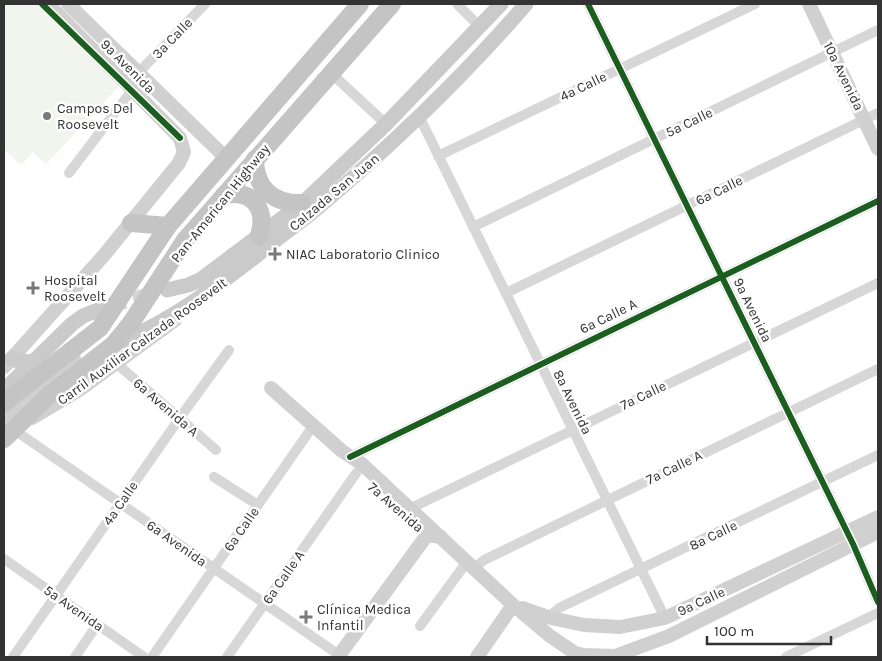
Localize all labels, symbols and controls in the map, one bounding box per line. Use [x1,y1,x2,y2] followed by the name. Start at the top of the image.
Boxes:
[149,14,196,62] street label: 3a Calle
[97,36,158,97] street label: 9a Avenida
[820,39,868,113] street label: 10a Avenida
[557,68,609,105] street label: 4a Calle
[57,100,133,133] place label: Campos Del Roosevelt
[663,104,716,141] street label: 5a Calle
[41,110,53,122] marker: Campos Del Roosevelt
[167,140,274,266] street label: Pan-American Highway
[286,150,383,235] street label: Calzada San Juan
[693,172,746,209] street label: 6a Calle
[286,246,440,263] place label: NIAC Laboratorio Clinico
[268,247,282,261] marker: NIAC Laboratorio Clinico
[44,272,106,305] place label: Hospital Roosevelt
[54,274,230,409] street label: Carril Auxiliar Calzada Roosevelt
[730,275,775,345] street label: 9a Avenida
[26,281,40,295] marker: Hospital Roosevelt
[577,295,640,338] street label: 6a Calle A
[550,367,596,438] street label: 8a Avenida
[130,374,202,440] street label: 6a Avenida A
[618,377,669,414] street label: 7a Calle
[643,447,705,488] street label: 7a Calle A
[99,478,142,529] street label: 4a Calle
[364,479,427,536] street label: 7a Avenida
[220,504,263,555] street label: 6a Calle
[143,516,210,570] street label: 6a Avenida
[687,517,740,554] street label: 8a Calle
[259,547,308,607] street label: 6a Calle A
[40,582,107,635] street label: 5a Avenida
[675,583,728,620] street label: 9a Calle
[317,601,411,634] place label: Clínica Medica Infantil
[299,610,313,624] marker: Clínica Medica Infantil
[707,614,831,646] scale bar
[714,622,754,640] text: 100 m

